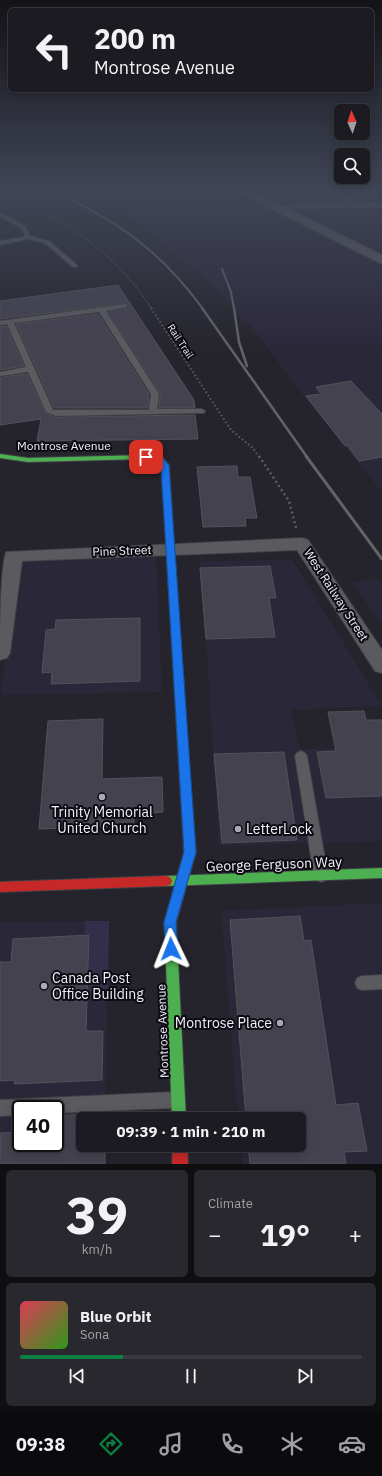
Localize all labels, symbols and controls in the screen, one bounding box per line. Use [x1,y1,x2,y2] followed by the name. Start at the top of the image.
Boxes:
[94,20,176,57] text: 200 m
[28,24,80,76] icon: left
[94,56,235,79] text: Montrose Avenue
[334,104,370,140] north arrow
[334,104,370,184] map controls
[334,148,370,184] button: search
[165,322,197,361] street label: Rail Trail
[17,438,111,453] street label: Montrose Avenue
[129,440,163,474] pin
[135,446,157,468] icon: arrive
[92,542,152,559] street label: Pine Street
[301,546,372,644] street label: West Railway Street
[97,792,107,802] marker: Trinity Memorial United Church
[51,803,153,837] place label: Trinity Memorial United Church
[246,820,313,838] place label: LetterLock
[233,824,243,834] marker: LetterLock
[206,853,342,875] street label: George Ferguson Way
[150,928,192,970] position arrow
[52,969,144,1003] place label: Canada Post Office Building
[39,981,49,991] marker: Canada Post Office Building
[153,983,172,1078] street label: Montrose Avenue
[175,1014,272,1032] place label: Montrose Place
[275,1018,285,1028] marker: Montrose Place
[12,1100,64,1152] speed limit sign: 40
[117,1122,265,1141] text: 09:39 · 1 min · 210 m
[66,1181,128,1248] text: 39
[208,1195,253,1212] text: Climate
[260,1215,310,1254] text: 19°
[208,1220,221,1249] text: −
[349,1220,362,1249] text: +
[82,1241,112,1258] text: km/h
[80,1307,151,1326] text: Blue Orbit
[80,1326,109,1343] text: Sona
[66,1365,88,1387] icon: previous
[180,1365,202,1387] icon: pause
[294,1365,316,1387] icon: next
[97,1430,125,1458] icon: directions
[157,1430,185,1458] icon: music
[218,1430,246,1458] icon: phone
[278,1430,306,1458] icon: climate
[338,1430,366,1458] icon: car
[16,1433,65,1456] text: 09:38

